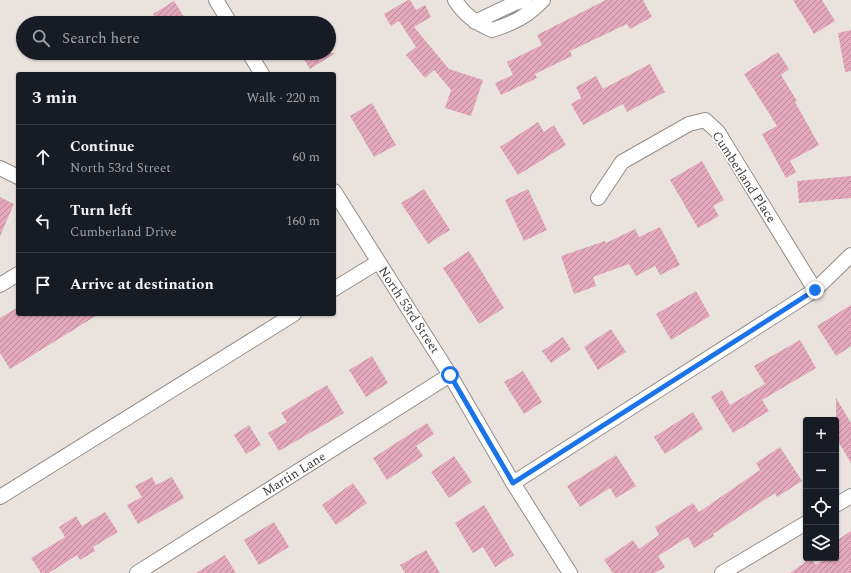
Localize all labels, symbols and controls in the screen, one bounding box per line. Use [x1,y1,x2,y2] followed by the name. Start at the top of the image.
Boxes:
[16,16,336,60] search box
[30,27,52,49] icon: search
[62,27,140,50] text: Search here
[32,85,77,111] text: 3 min
[246,88,320,108] text: Walk · 220 m
[707,127,781,227] street label: Cumberland Place
[70,135,135,158] text: Continue
[32,146,54,168] icon: ahead
[293,147,320,167] text: 60 m
[70,158,171,178] text: North 53rd Street
[70,199,132,222] text: Turn left
[32,210,54,232] icon: left
[286,211,320,231] text: 160 m
[70,222,177,242] text: Cumberland Drive
[373,262,445,358] street label: North 53rd Street
[70,273,214,296] text: Arrive at destination
[32,274,54,296] icon: arrive
[806,281,824,299] route end
[441,366,459,384] route start
[803,417,839,561] map controls
[803,417,839,453] button: +
[258,446,330,502] street label: Martin Lane
[803,453,839,489] button: −
[803,489,839,525] button: locate
[803,525,839,561] button: layers

